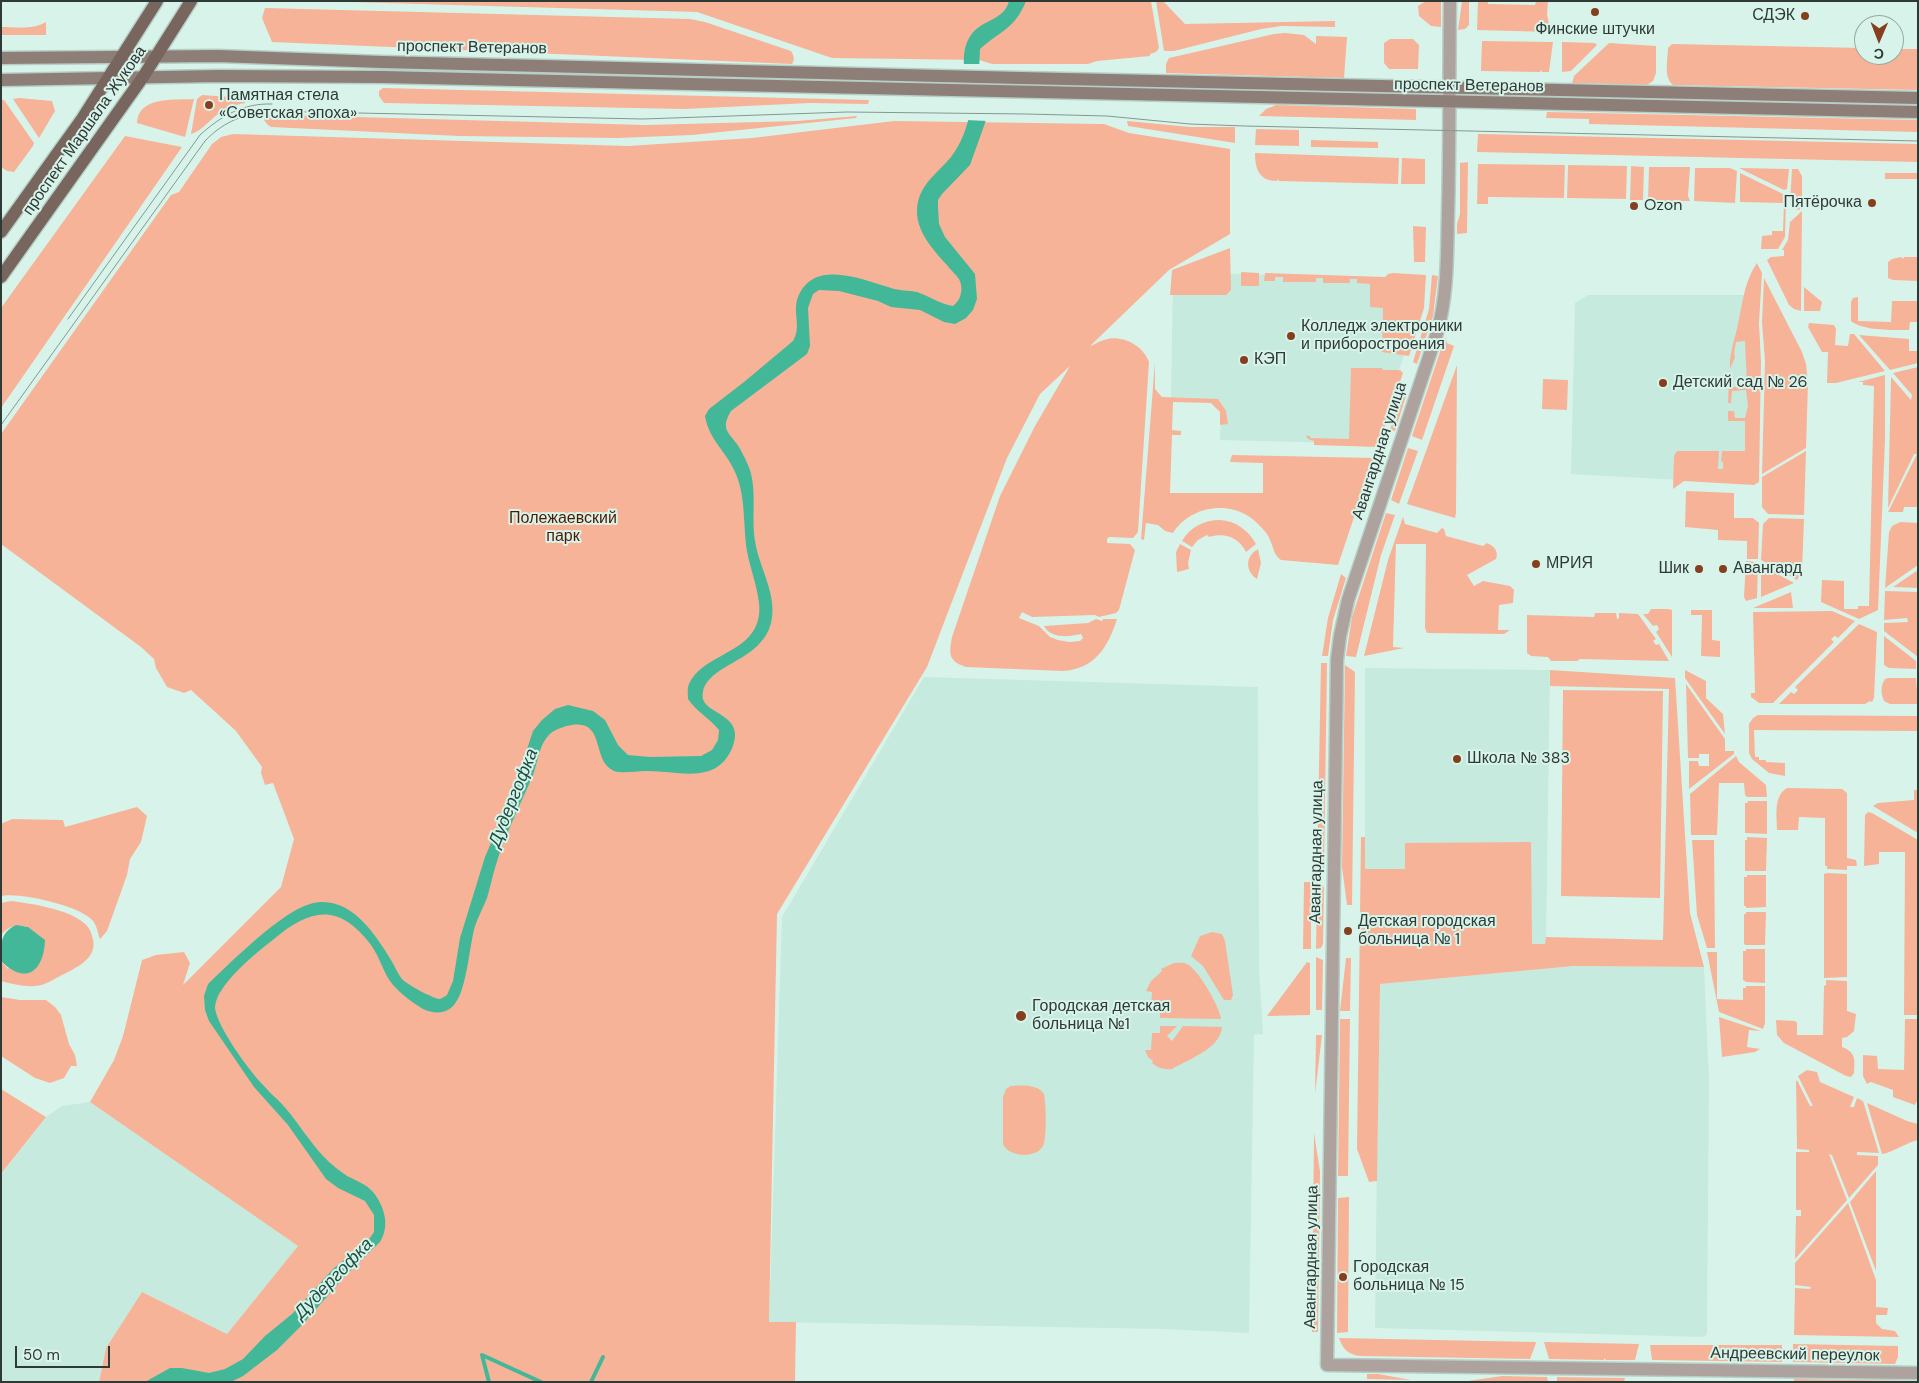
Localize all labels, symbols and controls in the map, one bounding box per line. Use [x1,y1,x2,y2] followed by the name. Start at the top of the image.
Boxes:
[1589,6,1601,18] marker: Финские штучки
[1752,6,1795,26] place label: СДЭК
[1799,10,1811,22] marker: СДЭК
[1854,15,1904,65] north arrow
[1535,20,1655,40] place label: Финские штучки
[397,37,547,59] street label: проспект Ветеранов
[19,43,151,219] street label: проспект Маршала Жукова
[1874,45,1884,63] text: С
[1394,75,1544,97] street label: проспект Ветеранов
[219,86,357,124] place label: Памятная стела «Советская эпоха»
[203,99,215,111] marker: Памятная стела «Советская эпоха»
[1784,193,1862,213] place label: Пятёрочка
[1644,196,1682,216] place label: Ozon
[1866,197,1878,209] marker: Пятёрочка
[1628,200,1640,212] marker: Ozon
[1301,317,1462,355] place label: Колледж электроники и приборостроения
[1285,330,1297,342] marker: Колледж электроники и приборостроения
[1254,350,1286,370] place label: КЭП
[1238,354,1250,366] marker: КЭП
[1673,373,1808,393] place label: Детский сад № 26
[1657,377,1669,389] marker: Детский сад № 26
[1349,380,1411,522] street label: Авангардная улица
[509,509,617,547] park label: Полежаевский парк
[1546,554,1593,574] place label: МРИЯ
[1530,558,1542,570] marker: МРИЯ
[1658,559,1689,579] place label: Шик
[1733,559,1802,579] place label: Авангард
[1693,563,1705,575] marker: Шик
[1717,563,1729,575] marker: Авангард
[484,746,544,850] water label: Дудергофка
[1467,749,1570,769] place label: Школа № 383
[1451,753,1463,765] marker: Школа № 383
[1306,780,1328,924] street label: Авангардная улица
[1358,912,1496,950] place label: Детская городская больница № 1
[1342,925,1354,937] marker: Детская городская больница № 1
[1032,997,1170,1035] place label: Городская детская больница №1
[1014,1009,1028,1023] marker: Городская детская больница №1
[1301,1185,1323,1329] street label: Авангардная улица
[290,1234,378,1324] water label: Дудергофка
[1353,1258,1465,1296] place label: Городская больница № 15
[1337,1271,1349,1283] marker: Городская больница № 15
[18,1336,112,1368] scale bar
[1710,1344,1880,1366] street label: Андреевский переулок
[23,1345,60,1365] text: 50 m

